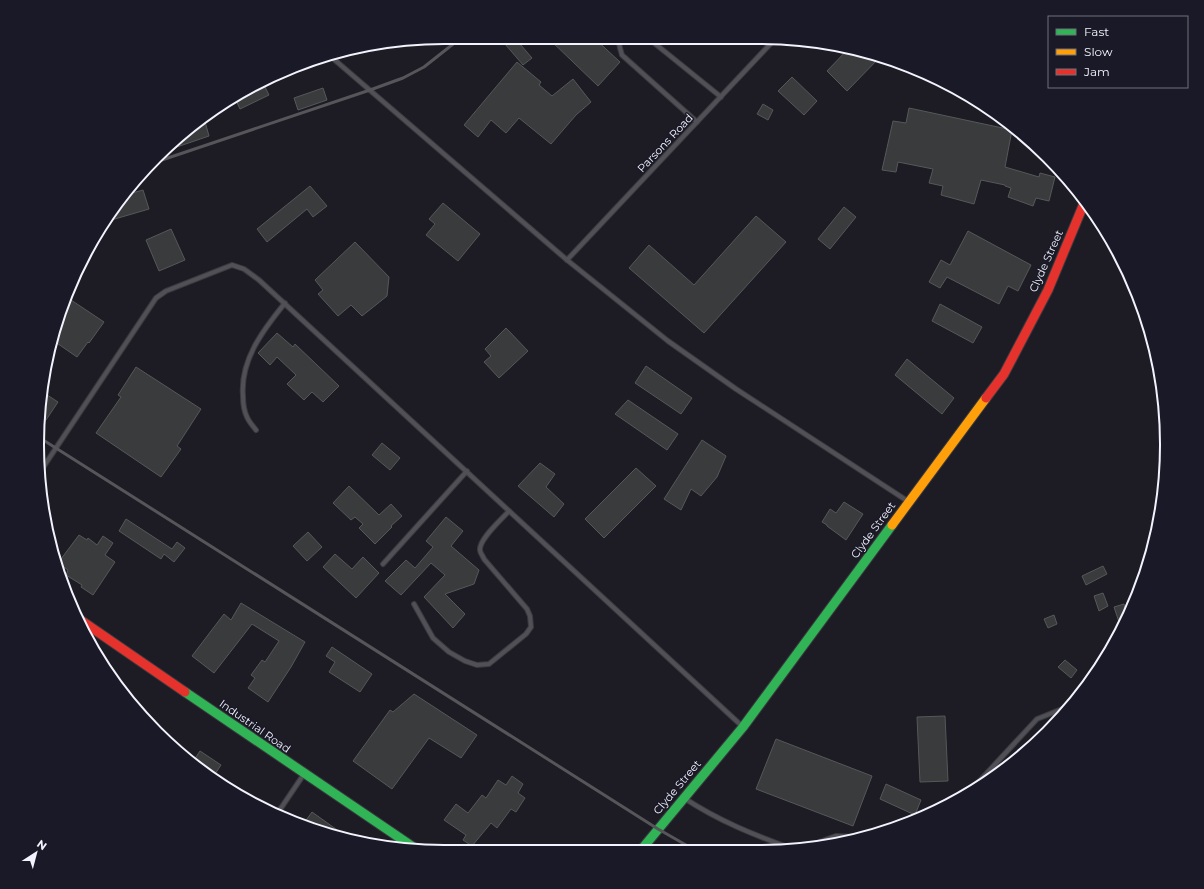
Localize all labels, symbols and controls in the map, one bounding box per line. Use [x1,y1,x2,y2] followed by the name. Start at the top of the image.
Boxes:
[1048,16,1188,88] legend
[1084,24,1109,39] text: Fast
[1084,44,1113,59] text: Slow
[1083,64,1110,79] text: Jam
[634,111,696,175] street label: Parsons Road
[1026,227,1066,294] street label: Clyde Street
[848,498,899,561] street label: Clyde Street
[217,696,293,756] street label: Industrial Road
[650,757,704,817] street label: Clyde Street
[16,833,56,873] north arrow
[34,837,50,853] text: N

